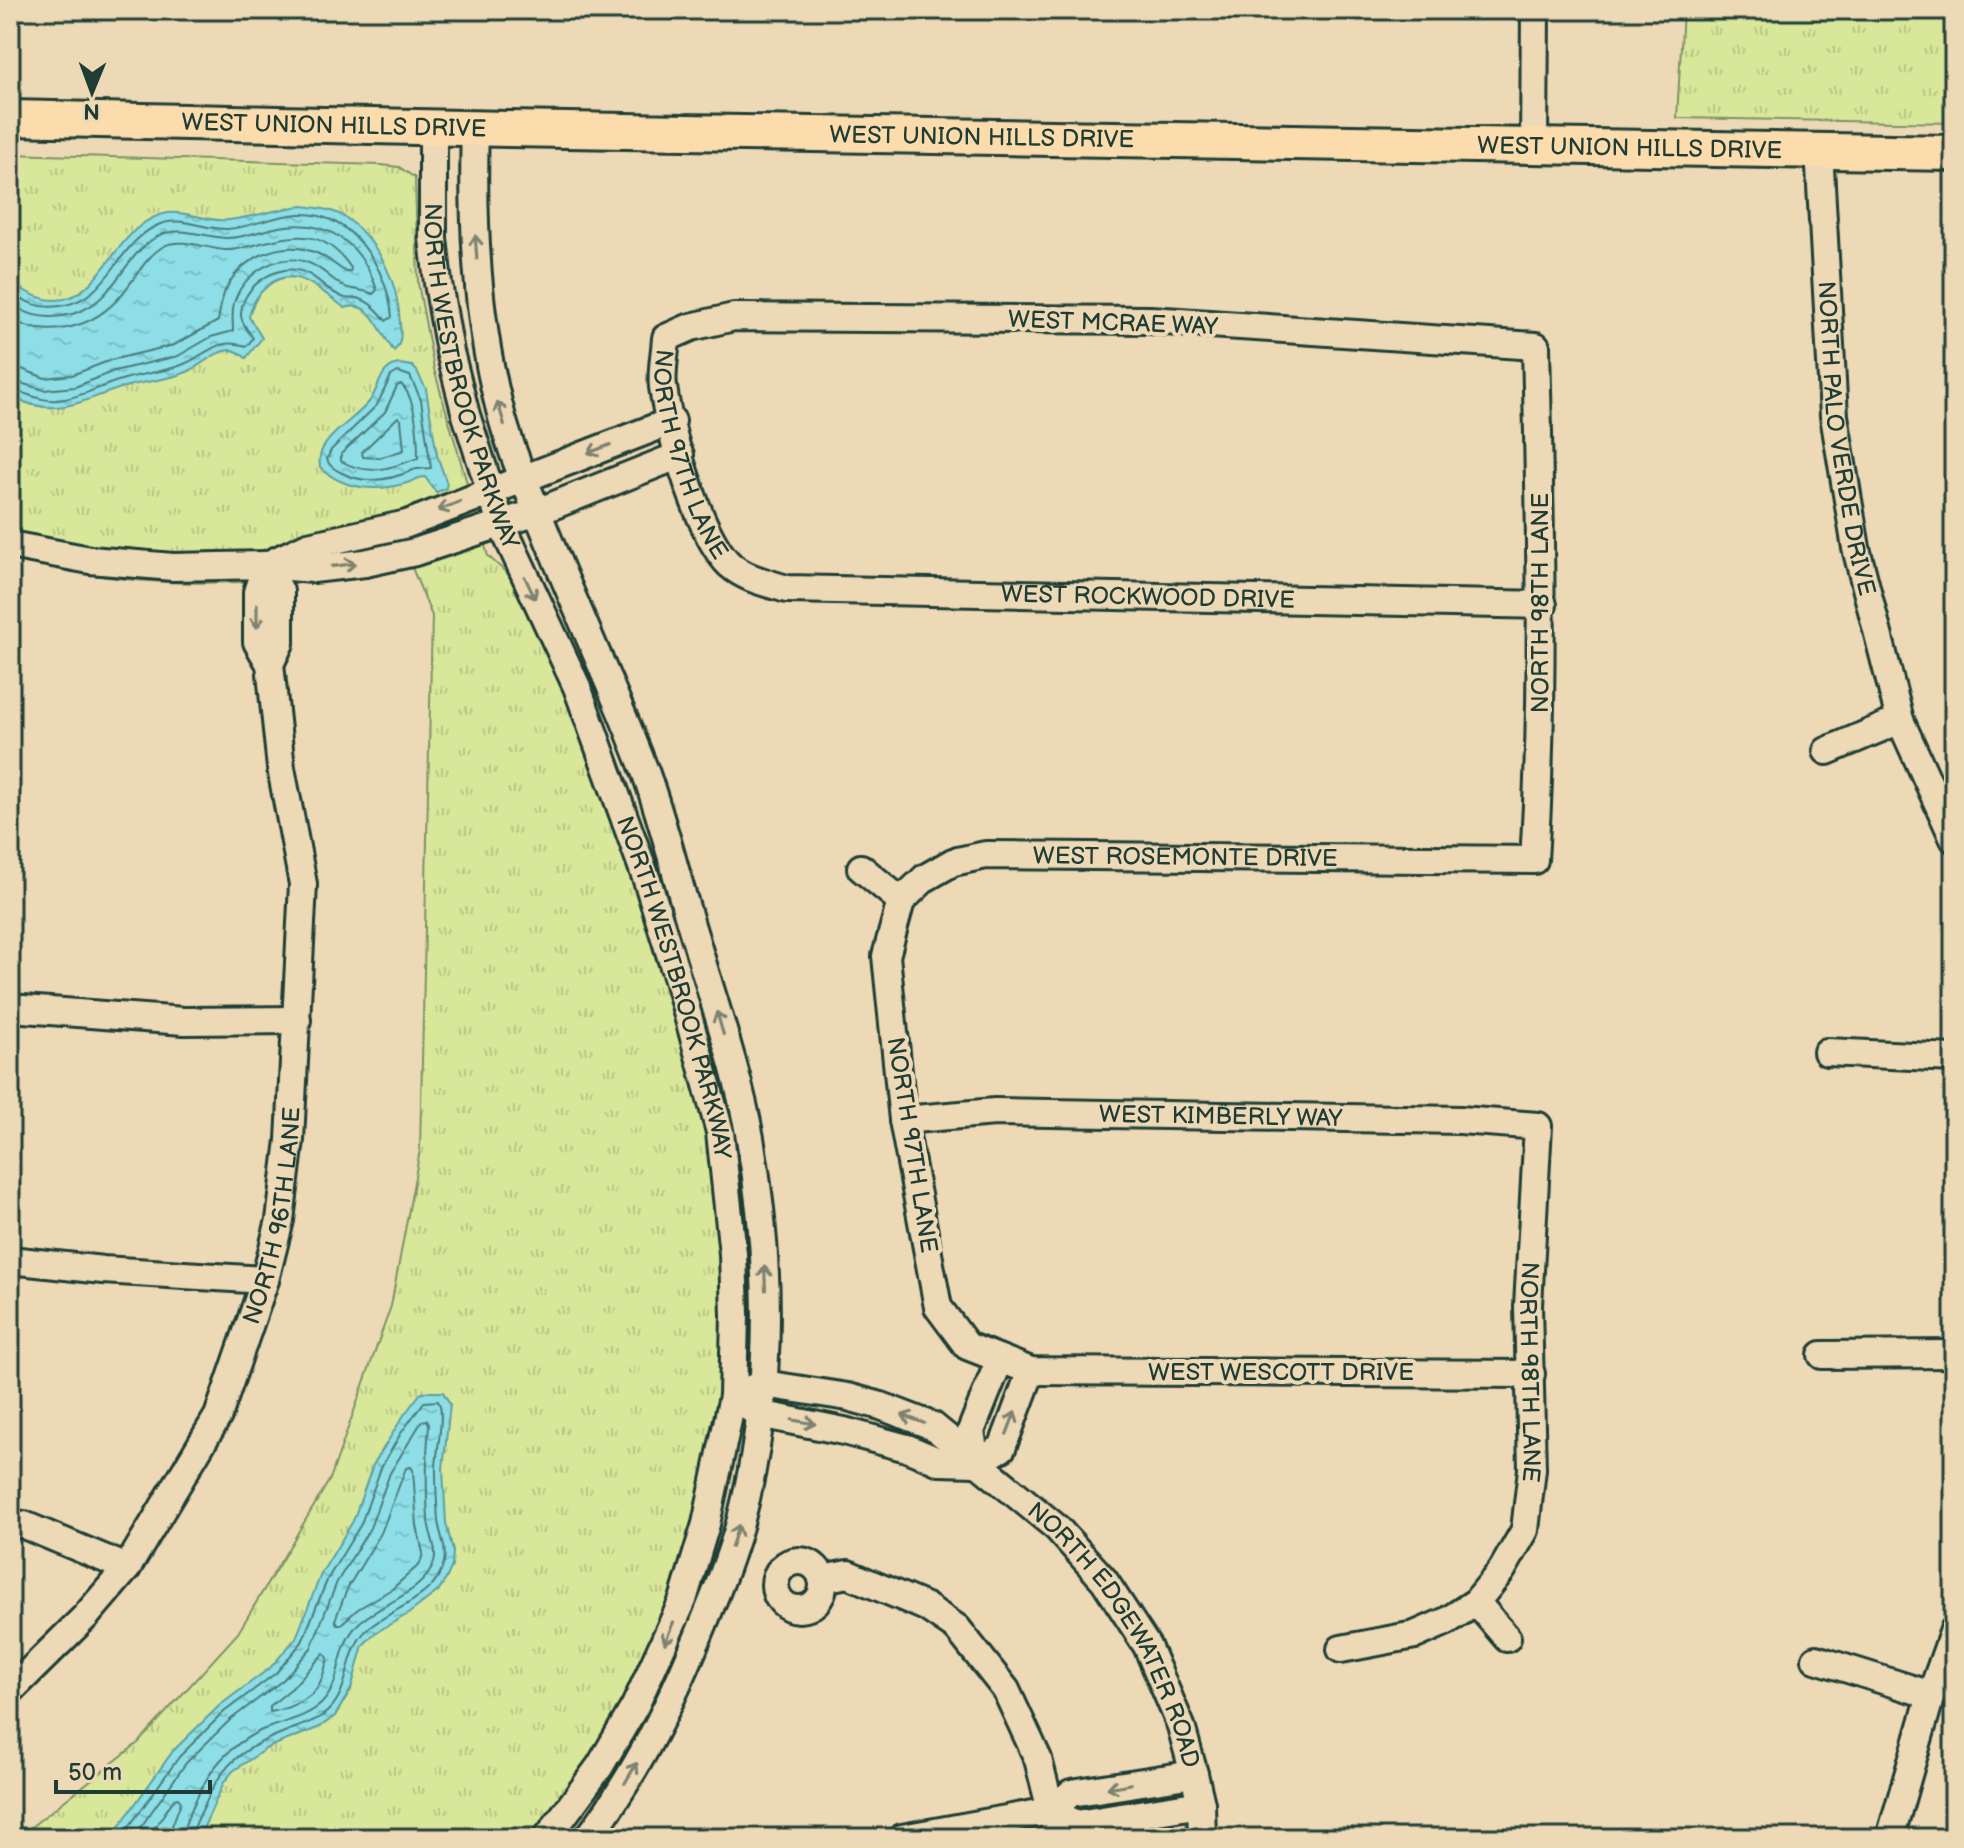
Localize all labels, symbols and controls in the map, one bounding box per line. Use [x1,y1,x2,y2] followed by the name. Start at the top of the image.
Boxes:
[52,52,132,132] north arrow
[83,97,100,124] text: N
[181,107,487,143] street label: WEST UNION HILLS DRIVE
[829,120,1135,154] street label: WEST UNION HILLS DRIVE
[1477,131,1782,165] street label: WEST UNION HILLS DRIVE
[419,203,526,555] street label: NORTH WESTBROOK PARKWAY
[468,234,483,261] one-way arrow
[1812,280,1882,599] street label: NORTH PALO VERDE DRIVE
[1008,305,1219,341] street label: WEST MCRAE WAY
[648,348,734,565] street label: NORTH 97TH LANE
[493,400,508,426] one-way arrow
[587,443,612,457] one-way arrow
[1526,493,1555,713] street label: NORTH 98TH LANE
[437,500,462,515] one-way arrow
[330,558,357,573] one-way arrow
[524,575,539,599] one-way arrow
[1001,579,1295,614] street label: WEST ROCKWOOD DRIVE
[249,602,265,629] one-way arrow
[610,812,737,1161] street label: NORTH WESTBROOK PARKWAY
[1033,841,1338,873] street label: WEST ROSEMONTE DRIVE
[712,1011,727,1037] one-way arrow
[881,1035,943,1255] street label: NORTH 97TH LANE
[1099,1099,1344,1132] street label: WEST KIMBERLY WAY
[236,1106,306,1328] street label: NORTH 96TH LANE
[1513,1261,1547,1484] street label: NORTH 98TH LANE
[758,1265,773,1292] one-way arrow
[1148,1358,1414,1387] street label: WEST WESCOTT DRIVE
[901,1411,926,1425] one-way arrow
[1005,1411,1019,1436] one-way arrow
[791,1416,817,1431] one-way arrow
[1022,1496,1206,1771] street label: NORTH EDGEWATER ROAD
[729,1523,744,1548] one-way arrow
[661,1620,675,1645] one-way arrow
[56,1744,210,1794] scale bar
[68,1758,122,1787] text: 50 m
[623,1762,639,1785] one-way arrow
[1107,1779,1132,1794] one-way arrow

